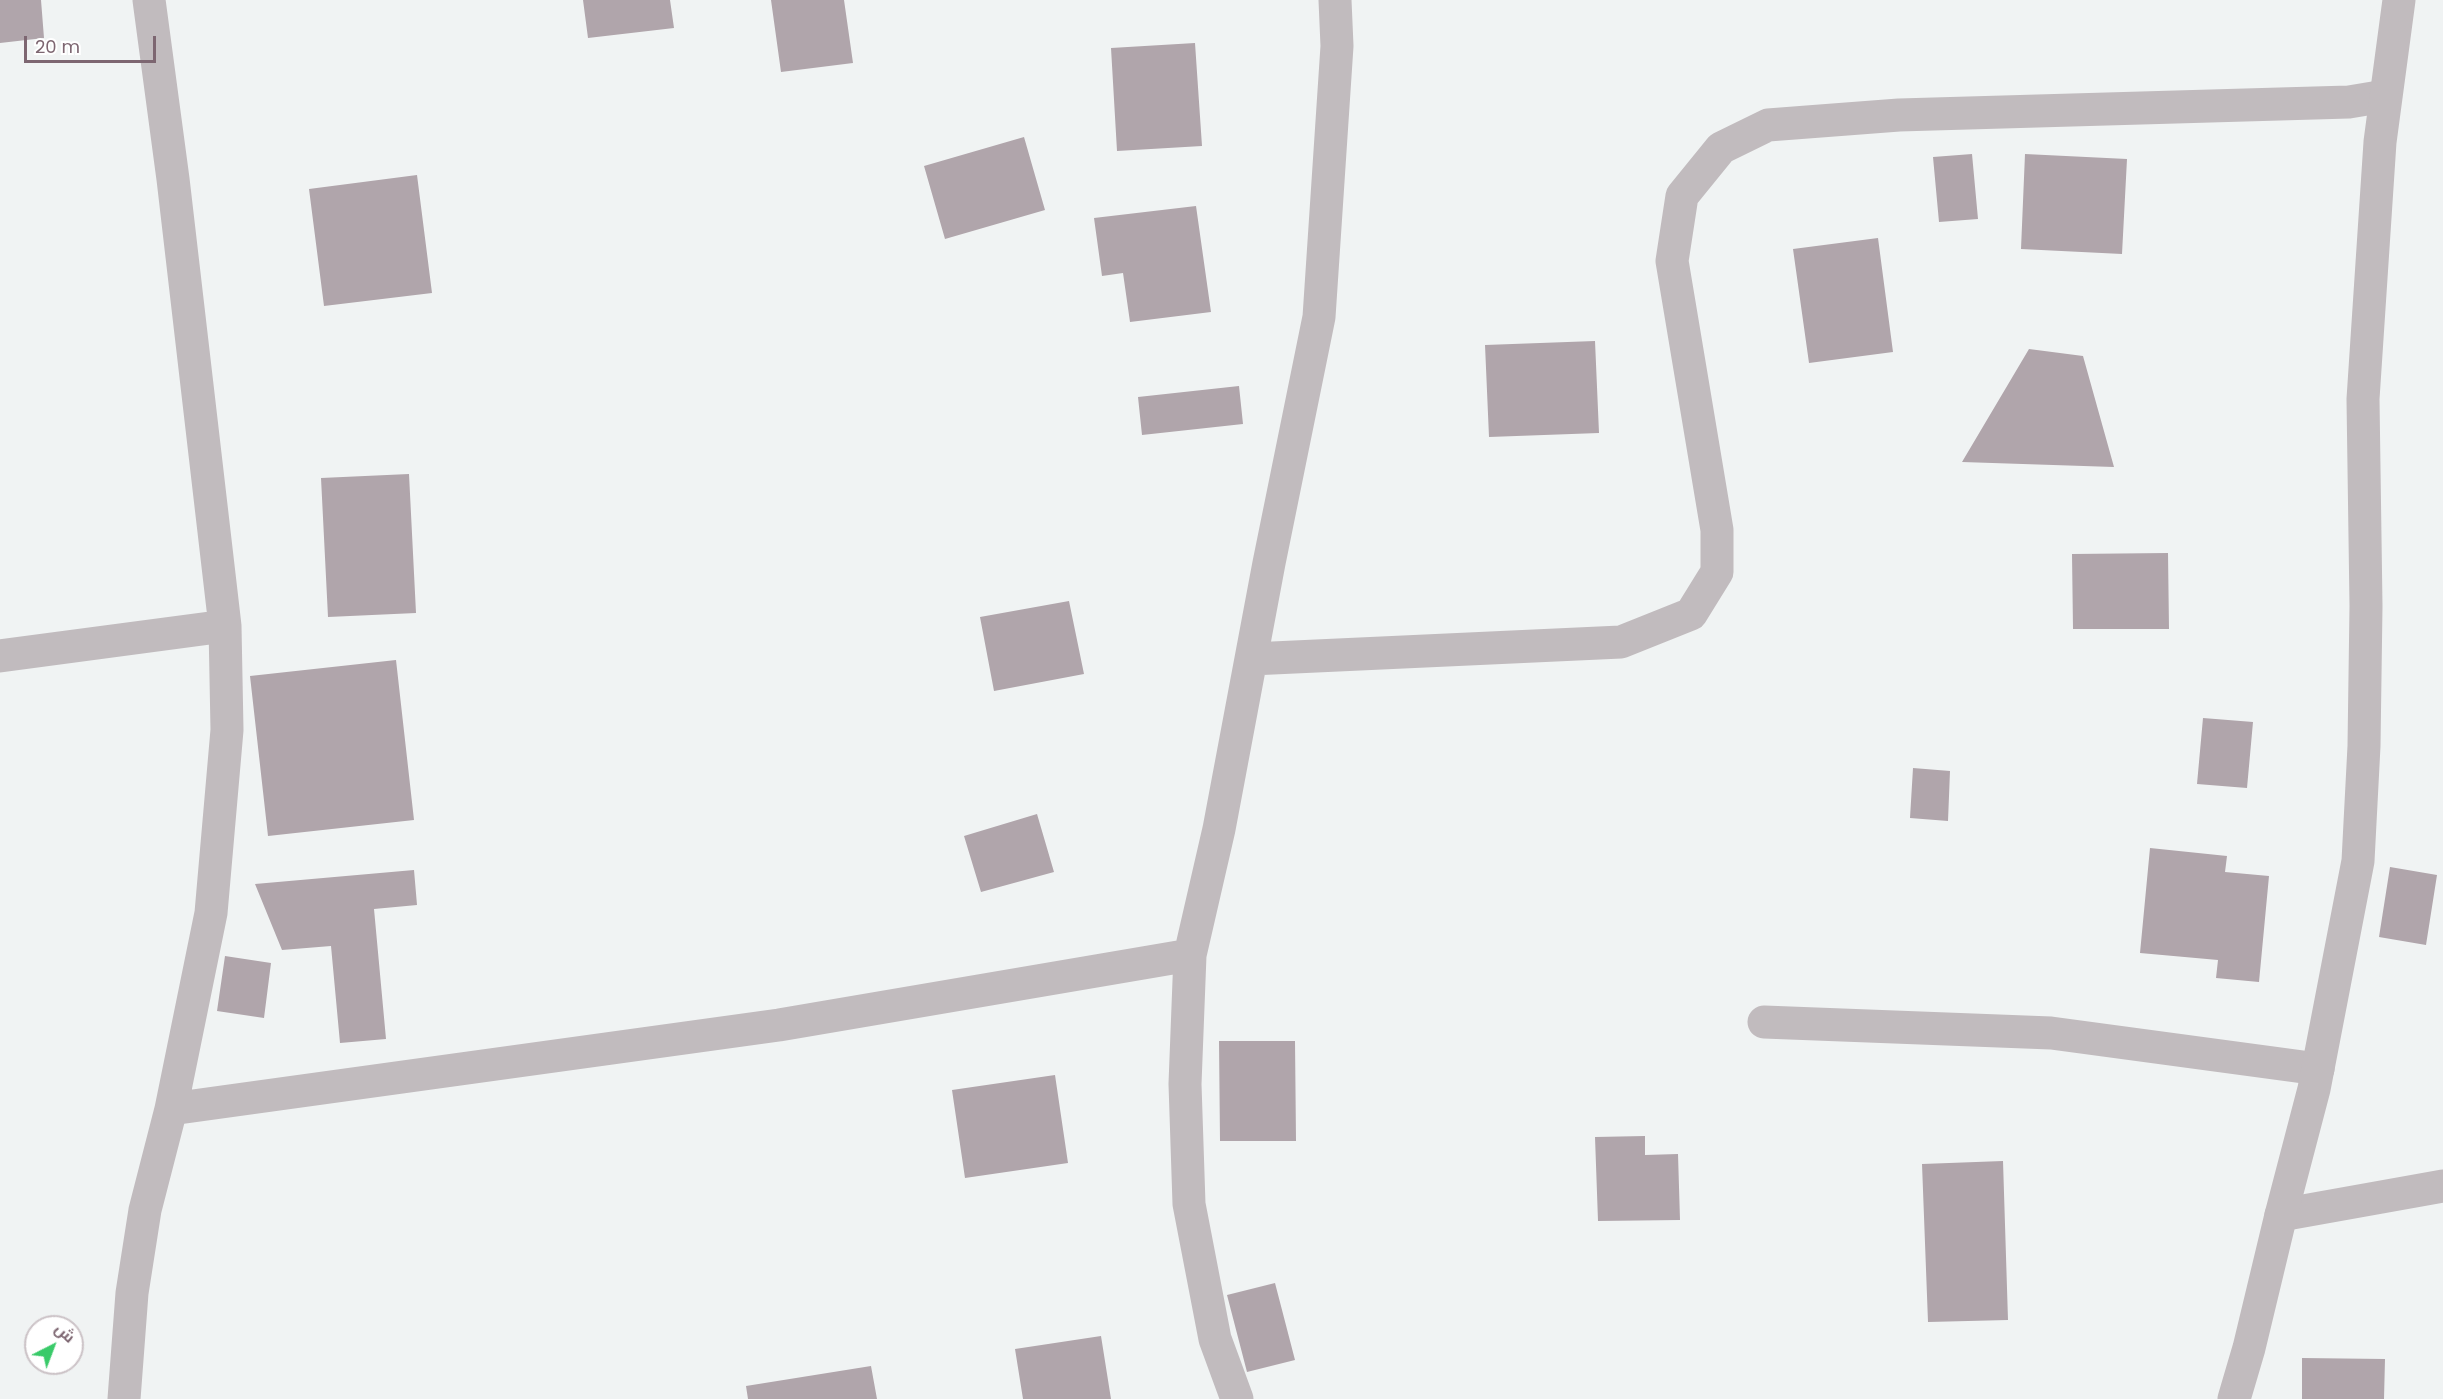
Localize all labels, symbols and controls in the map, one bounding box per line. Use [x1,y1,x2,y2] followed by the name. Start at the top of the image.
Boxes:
[27,24,159,62] scale bar
[35,34,80,59] text: 20 m
[24,1315,84,1375] north arrow
[50,1317,80,1348] text: ش

